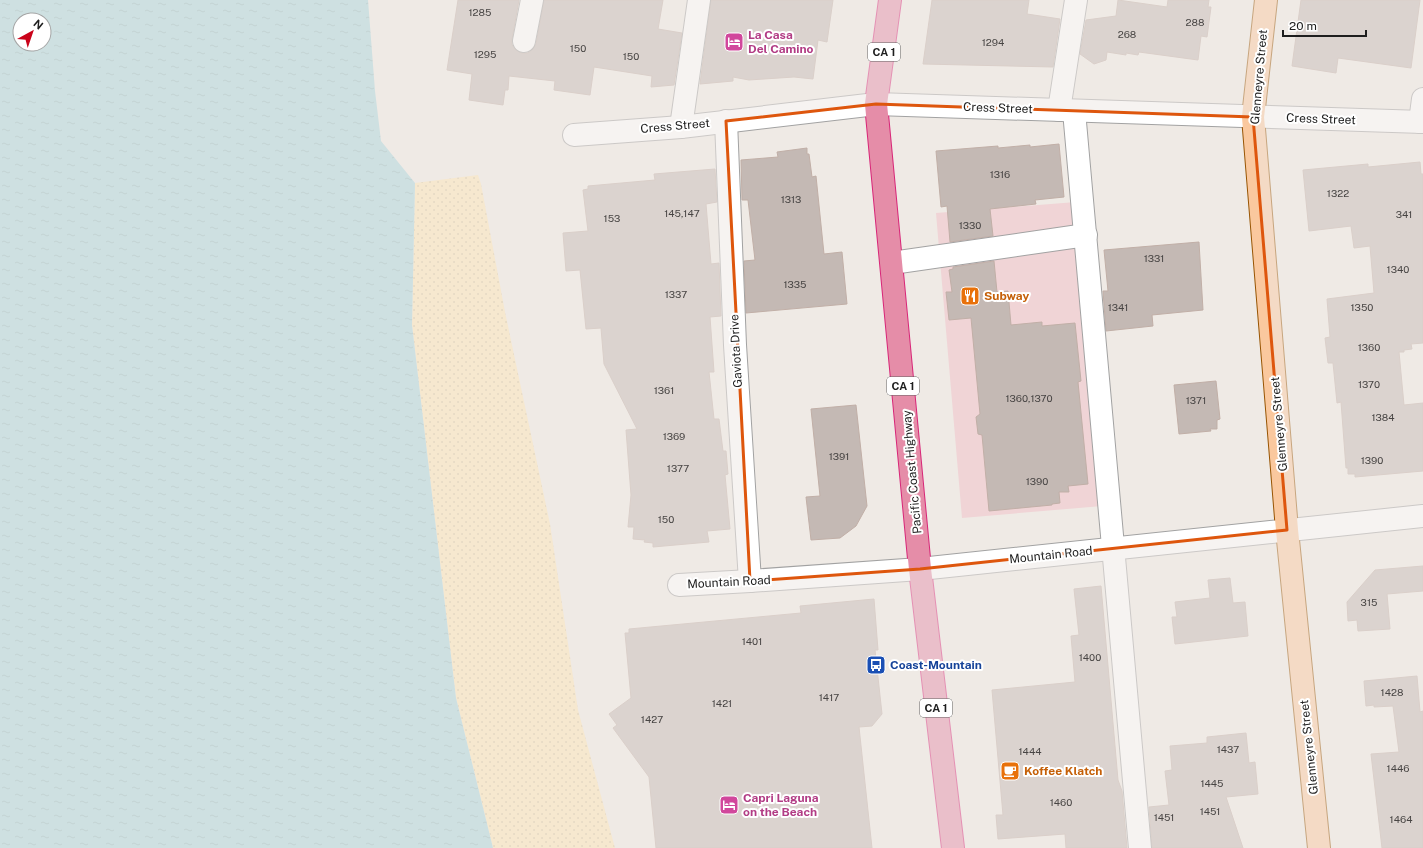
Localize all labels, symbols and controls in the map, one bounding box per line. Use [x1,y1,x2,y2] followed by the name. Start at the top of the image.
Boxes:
[469,6,491,18] house number: 1285
[12,12,52,52] north arrow
[1283,12,1366,38] scale bar
[1186,16,1204,28] house number: 288
[31,17,46,32] text: N
[1289,19,1317,33] text: 20 m
[748,28,814,56] place label: La Casa Del Camino
[1118,28,1136,40] house number: 268
[1248,29,1270,125] street label: Glenneyre Street
[723,31,745,53] hotel icon: La Casa Del Camino
[982,36,1004,48] house number: 1294
[570,42,586,54] house number: 150
[868,43,900,61] road number: CA 1
[474,48,496,60] house number: 1295
[623,50,639,62] house number: 150
[963,100,1033,116] street label: Cress Street
[1286,111,1356,127] street label: Cress Street
[640,116,711,136] street label: Cress Street
[990,168,1010,180] house number: 1316
[1327,187,1349,199] house number: 1322
[781,193,801,205] house number: 1313
[664,207,700,219] house number: 145,147
[1396,208,1412,220] house number: 341
[604,212,620,224] house number: 153
[959,219,981,231] house number: 1330
[1144,252,1164,264] house number: 1331
[1387,263,1409,275] house number: 1340
[783,278,807,290] house number: 1335
[959,285,981,307] restaurant icon: Subway
[665,288,687,300] house number: 1337
[984,289,1029,303] place label: Subway
[1108,301,1128,313] house number: 1341
[1351,301,1373,313] house number: 1350
[727,314,745,388] street label: Gaviota Drive
[1358,341,1380,353] house number: 1360
[1268,376,1290,472] street label: Glenneyre Street
[887,377,919,395] road number: CA 1
[1358,378,1380,390] house number: 1370
[654,384,674,396] house number: 1361
[1005,392,1053,404] house number: 1360,1370
[1186,394,1206,406] house number: 1371
[900,409,924,534] street label: Pacific Coast Highway
[1371,411,1395,423] house number: 1384
[663,430,685,442] house number: 1369
[829,450,849,462] house number: 1391
[1361,454,1383,466] house number: 1390
[667,462,689,474] house number: 1377
[1026,475,1048,487] house number: 1390
[658,513,674,525] house number: 150
[1009,544,1093,566] street label: Mountain Road
[687,573,771,591] street label: Mountain Road
[1361,596,1377,608] house number: 315
[742,635,762,647] house number: 1401
[1079,651,1101,663] house number: 1400
[865,654,887,676] bus stop icon: Coast-Mountain
[890,658,982,672] place label: Coast-Mountain
[1381,686,1403,698] house number: 1428
[819,691,839,703] house number: 1417
[712,697,732,709] house number: 1421
[920,699,952,717] road number: CA 1
[1297,699,1321,795] street label: Glenneyre Street
[641,713,663,725] house number: 1427
[1217,743,1239,755] house number: 1437
[1019,745,1041,757] house number: 1444
[999,760,1021,782] cafe icon: Koffee Klatch
[1387,762,1409,774] house number: 1446
[1024,764,1102,778] place label: Koffee Klatch
[1201,777,1223,789] house number: 1445
[743,791,819,819] place label: Capri Laguna on the Beach
[718,794,740,816] hotel icon: Capri Laguna on the Beach
[1050,796,1072,808] house number: 1460
[1200,805,1220,817] house number: 1451
[1154,811,1174,823] house number: 1451
[1390,813,1412,825] house number: 1464

